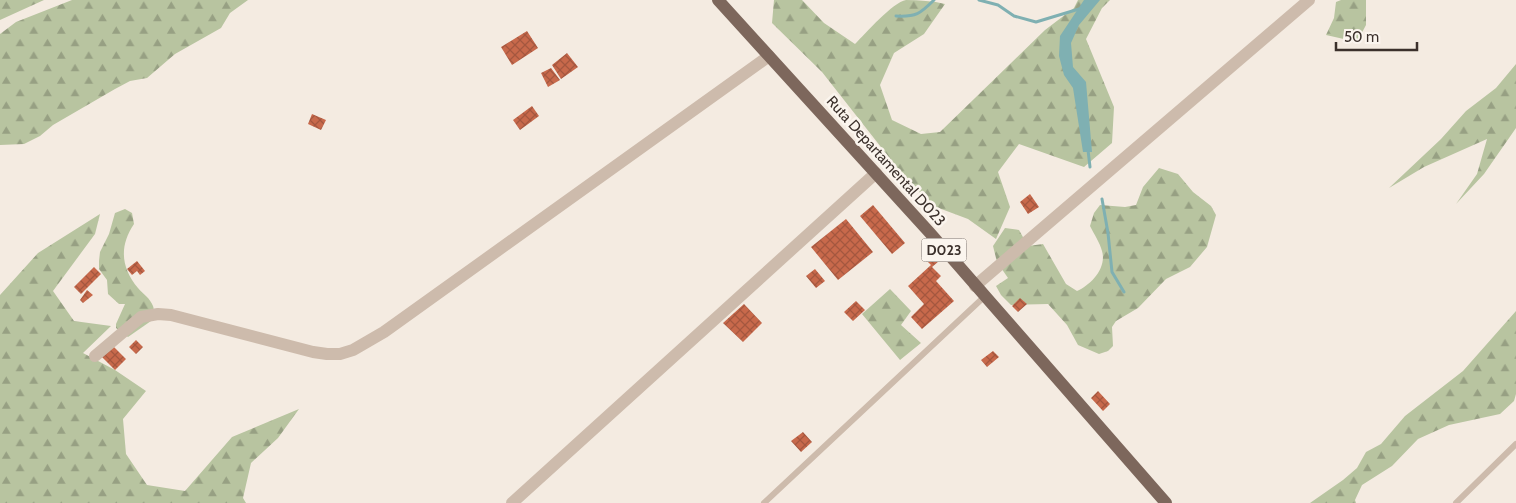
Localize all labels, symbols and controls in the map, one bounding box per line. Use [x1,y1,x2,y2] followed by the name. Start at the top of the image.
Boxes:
[1336,20,1417,52] scale bar
[1344,28,1379,46] text: 50 m
[823,92,949,230] street label: Ruta Departamental D023
[922,238,966,262] road number: D023

